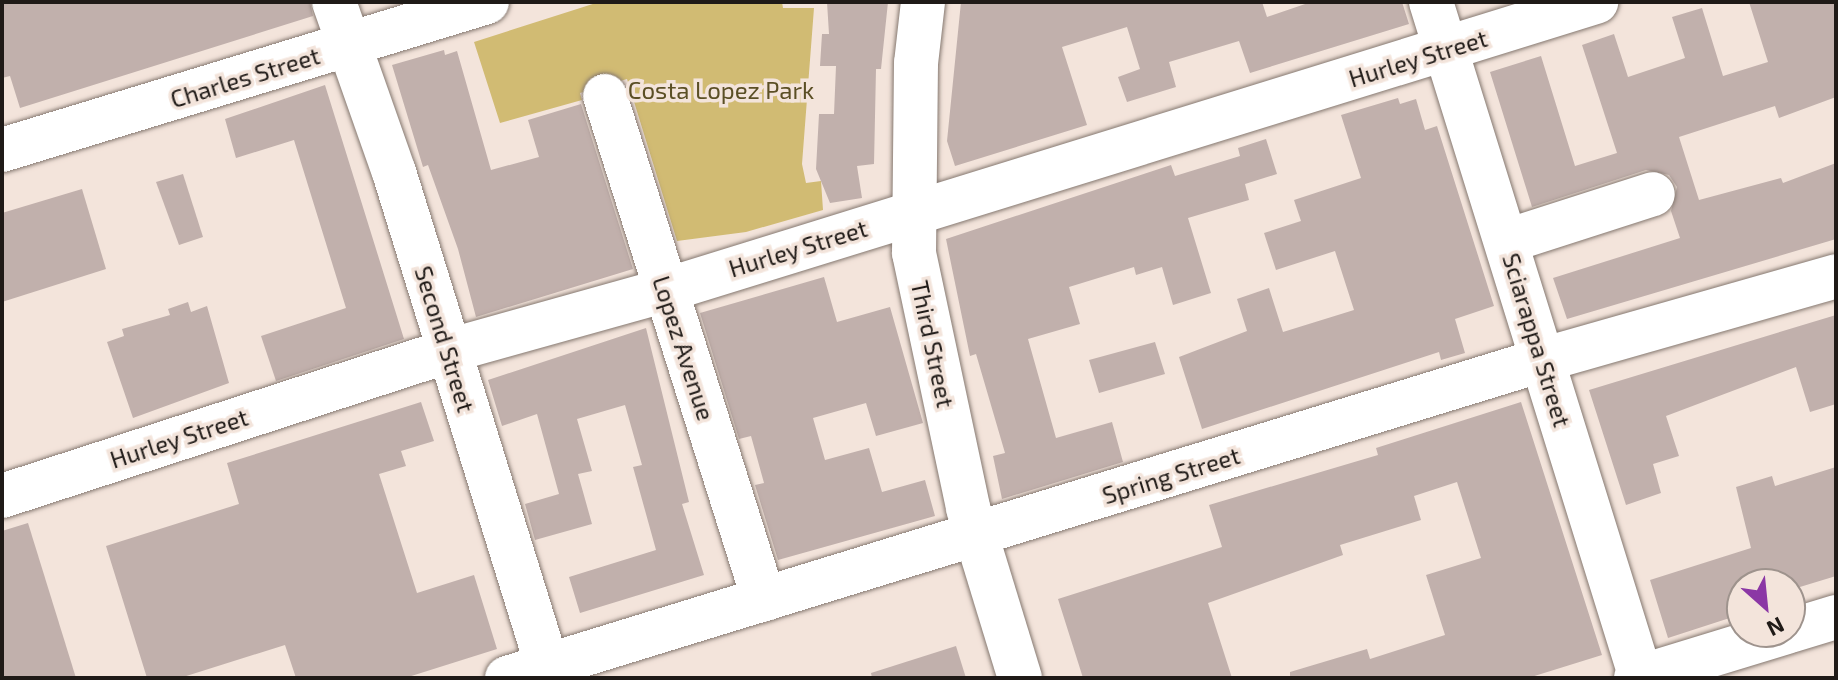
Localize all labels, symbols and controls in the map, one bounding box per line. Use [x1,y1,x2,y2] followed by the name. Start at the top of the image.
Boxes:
[1345,23,1491,93] street label: Hurley Street
[167,41,323,113] street label: Charles Street
[628,76,814,104] park label: Costa Lopez Park
[725,213,871,283] street label: Hurley Street
[1497,250,1577,430] street label: Sciarappa Street
[409,262,481,416] street label: Second Street
[647,272,721,424] street label: Lopez Avenue
[906,278,960,410] street label: Third Street
[106,402,252,474] street label: Hurley Street
[1099,440,1243,510] street label: Spring Street
[1726,568,1806,648] north arrow
[1763,612,1789,643] text: N

